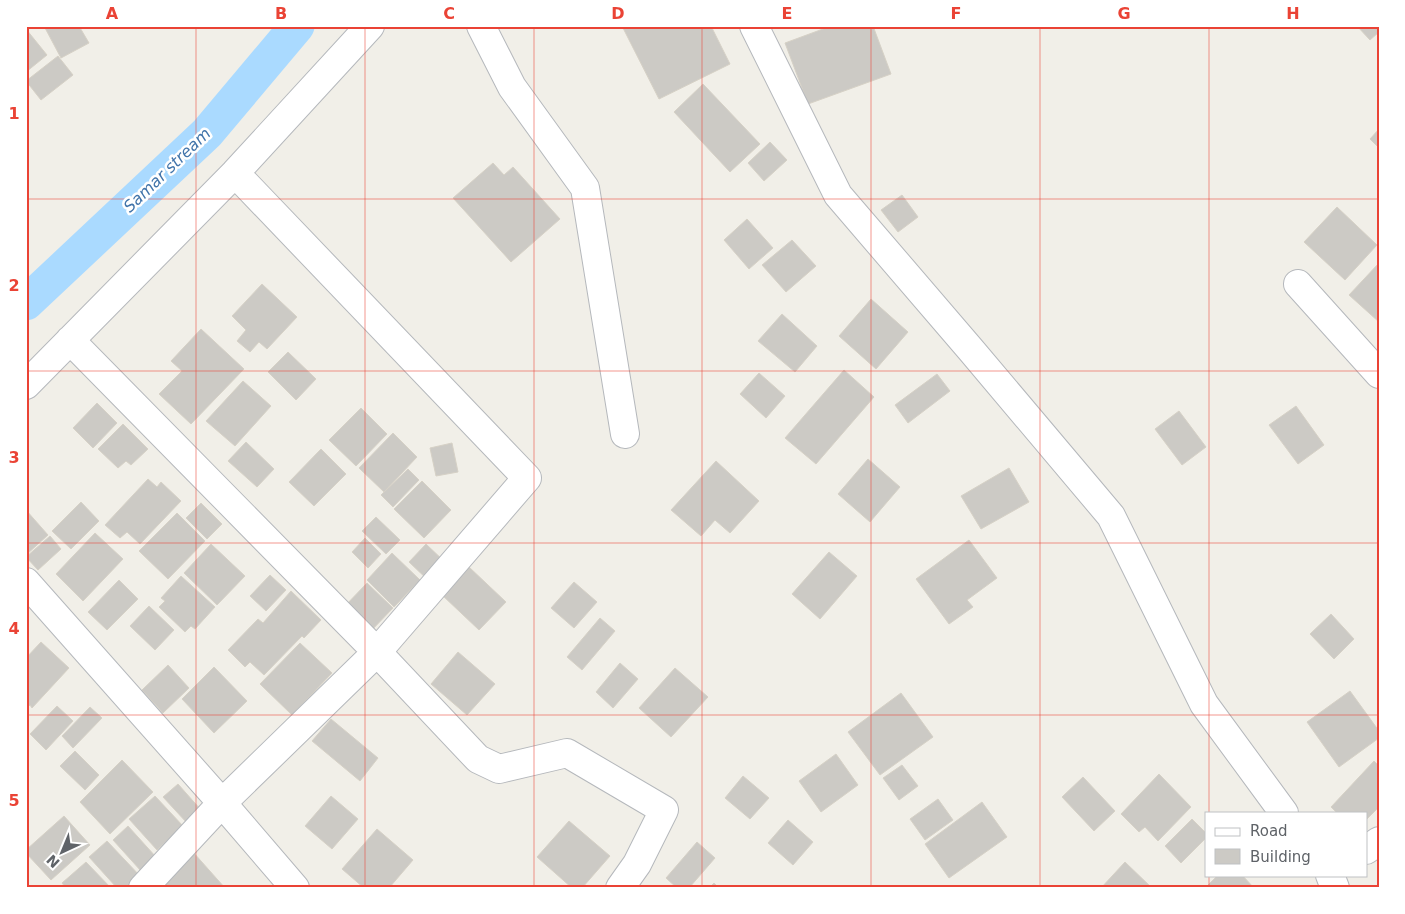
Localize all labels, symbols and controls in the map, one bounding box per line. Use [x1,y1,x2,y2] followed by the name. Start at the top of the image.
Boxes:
[106,4,119,23] text: A
[275,4,287,23] text: B
[443,4,455,23] text: C
[611,4,625,23] text: D
[782,4,792,23] text: E
[951,4,961,23] text: F
[1117,4,1131,23] text: G
[1286,4,1300,23] text: H
[8,104,20,123] text: 1
[120,124,214,216] water label: Samar stream
[8,276,20,295] text: 2
[8,448,20,467] text: 3
[8,619,20,638] text: 4
[8,791,20,810] text: 5
[1205,812,1368,876] legend
[1250,822,1288,840] text: Road
[38,826,88,876] north arrow
[1250,848,1311,866] text: Building
[43,852,63,871] text: N

